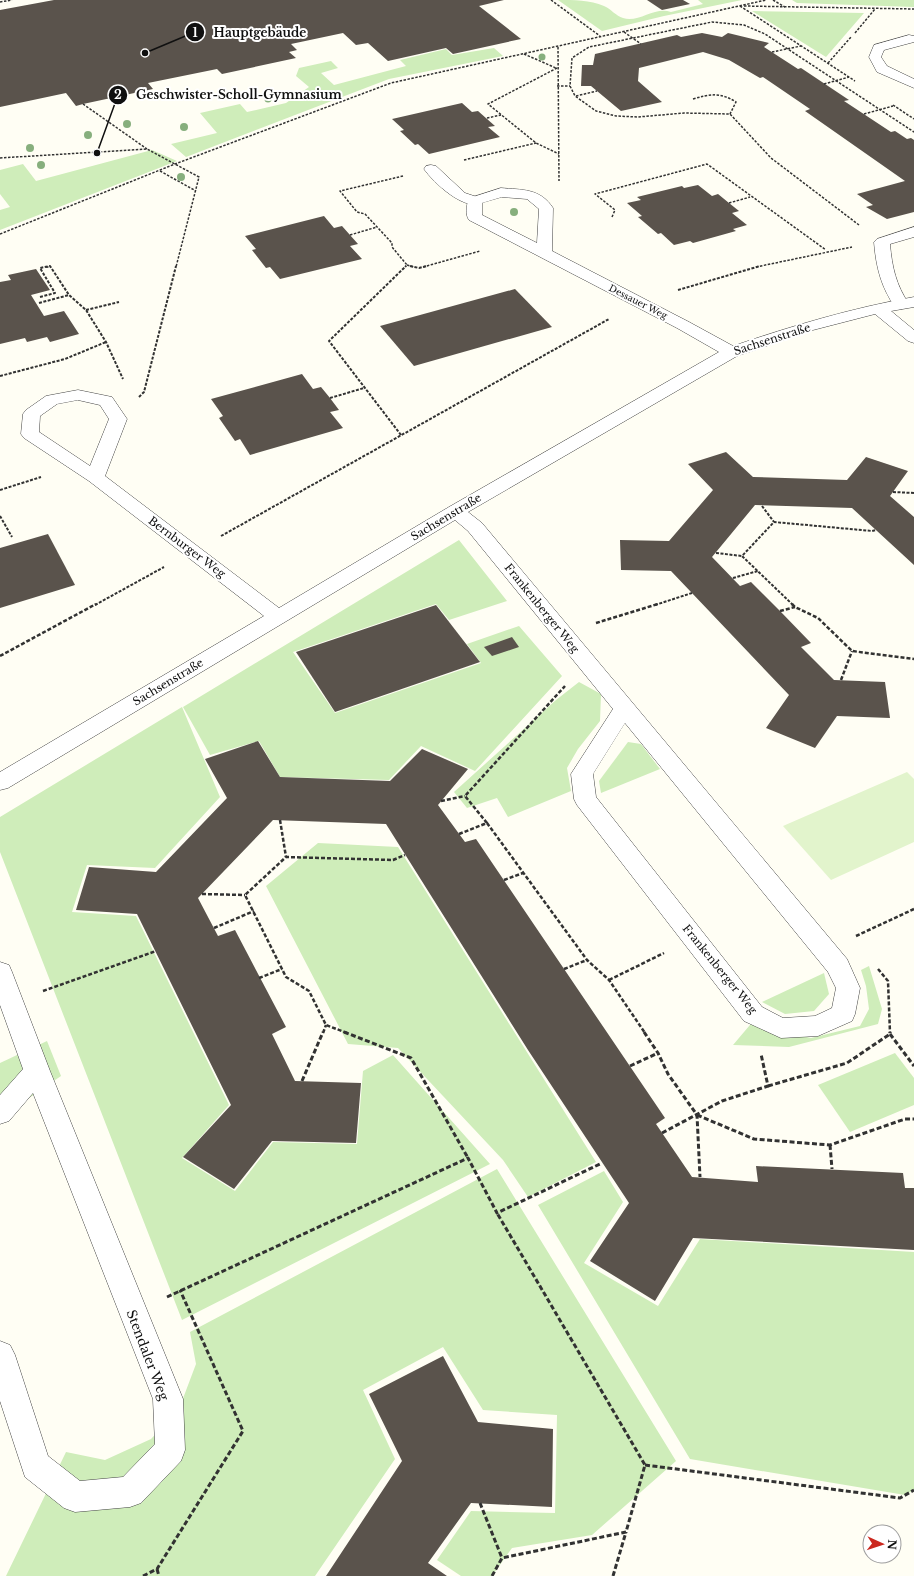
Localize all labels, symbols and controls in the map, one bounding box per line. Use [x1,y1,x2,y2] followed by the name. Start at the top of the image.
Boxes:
[185,20,314,44] callout: Hauptgebäude
[192,25,198,40] text: 1
[214,25,306,40] text: Hauptgebäude
[108,83,350,107] callout: Geschwister-Scholl-Gymnasium
[114,87,122,102] text: 2
[136,87,343,102] text: Geschwister-Scholl-Gymnasium
[607,282,670,321] street label: Dessauer Weg
[732,320,812,358] street label: Sachsenstraße
[408,490,484,544] street label: Sachsenstraße
[146,513,229,581] street label: Bernburger Weg
[502,561,583,656] street label: Frankenberger Weg
[130,655,206,709] street label: Sachsenstraße
[680,922,761,1017] street label: Frankenberger Weg
[122,1307,173,1403] street label: Stendaler Weg
[862,1524,902,1564] north arrow
[885,1539,899,1551] text: N

